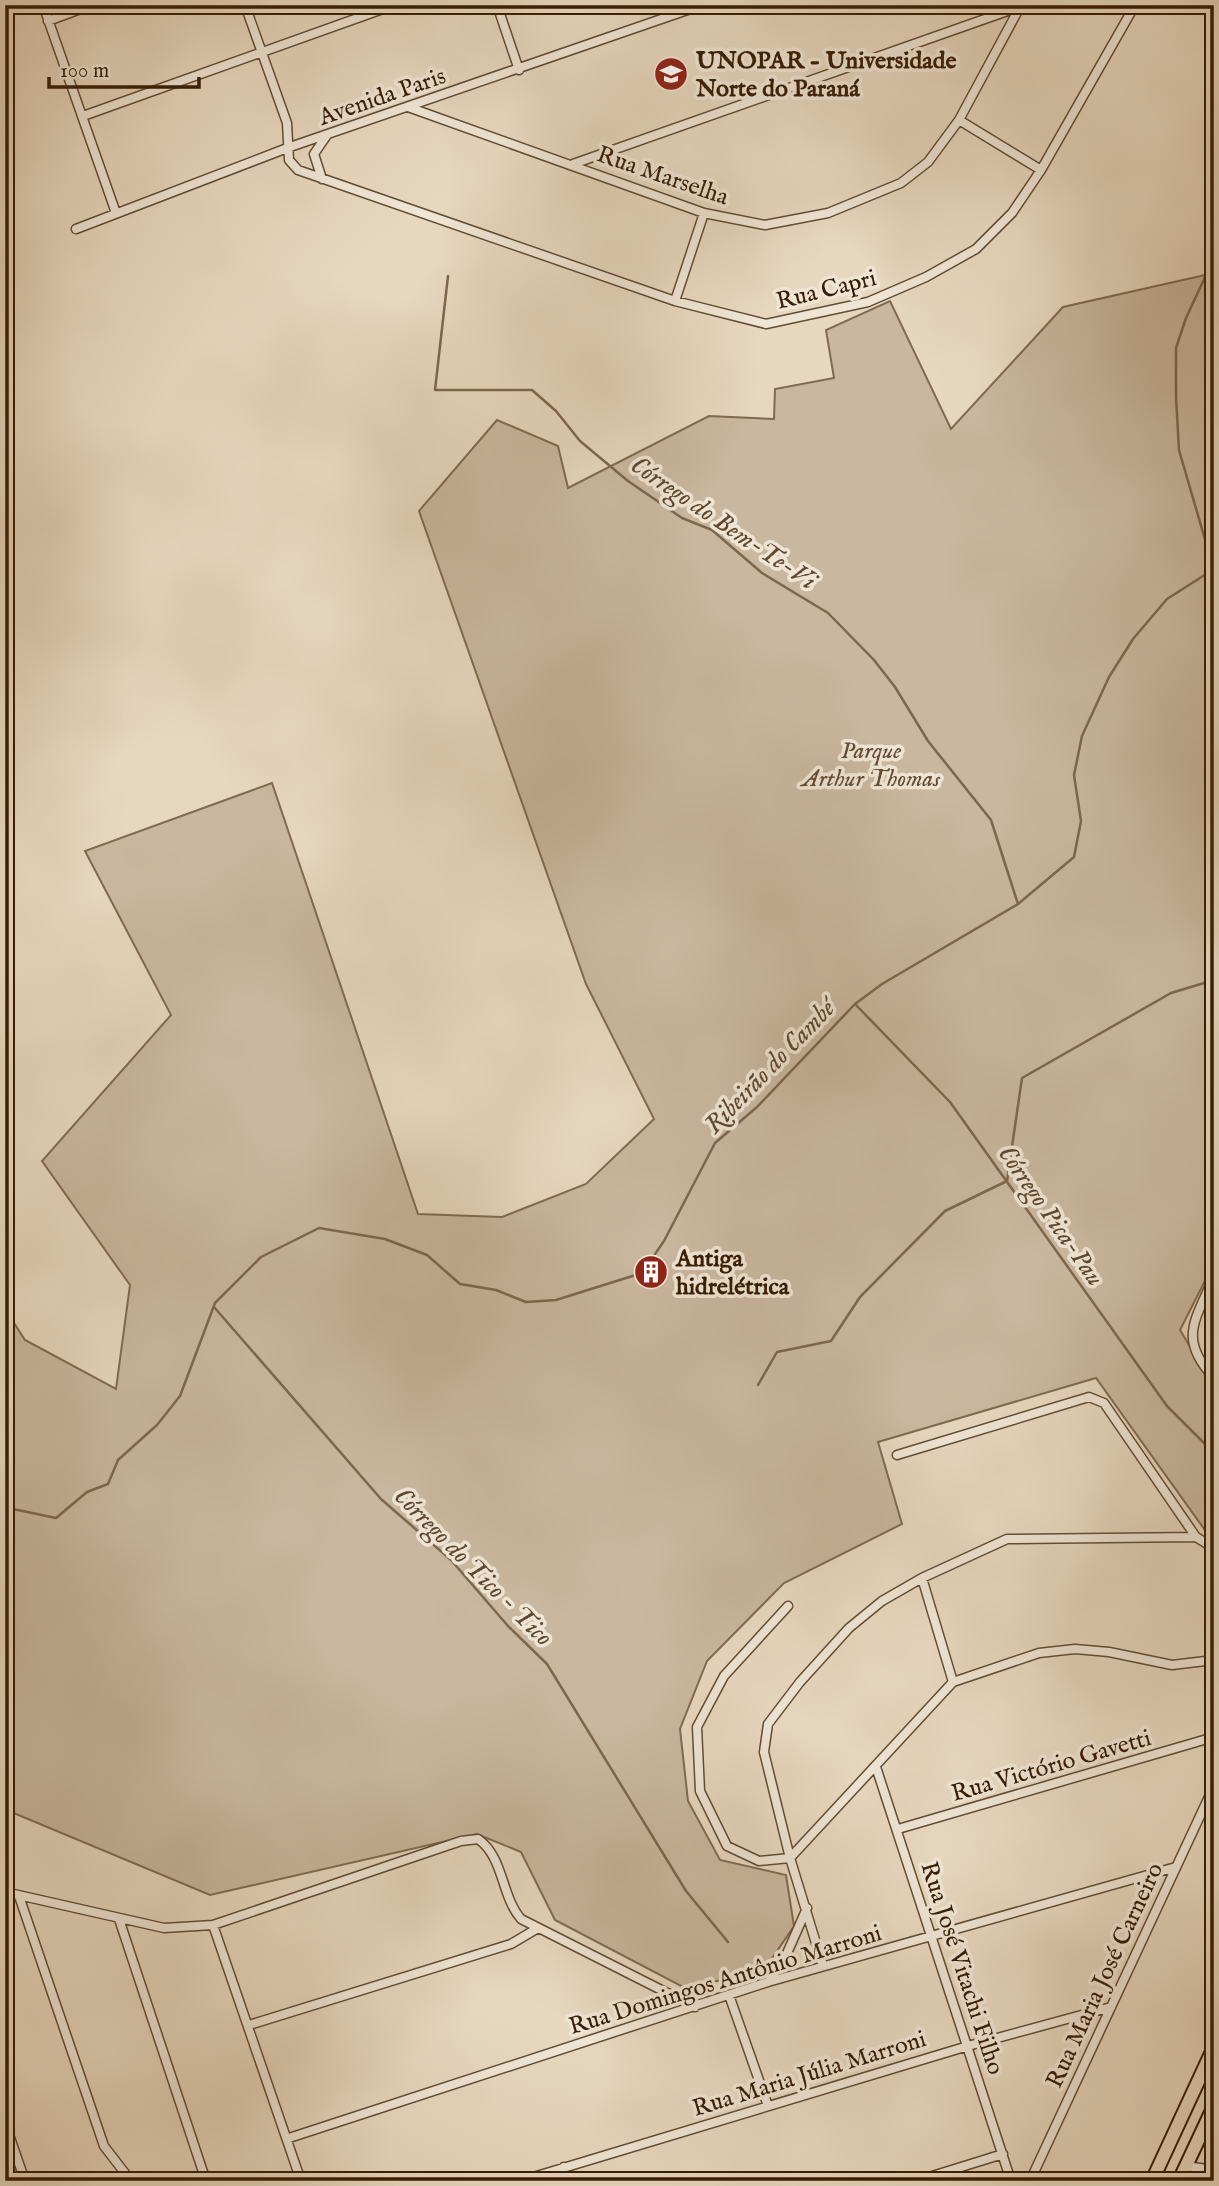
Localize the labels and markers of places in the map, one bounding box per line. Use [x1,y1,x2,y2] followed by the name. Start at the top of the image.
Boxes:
[695,46,957,105] place label: UNOPAR - Universidade Norte do Paraná
[652,55,690,93] school or university icon: UNOPAR - Universidade Norte do Paraná
[675,1244,790,1303] place label: Antiga hidrelétrica
[632,1253,670,1291] building icon: Antiga hidrelétrica

